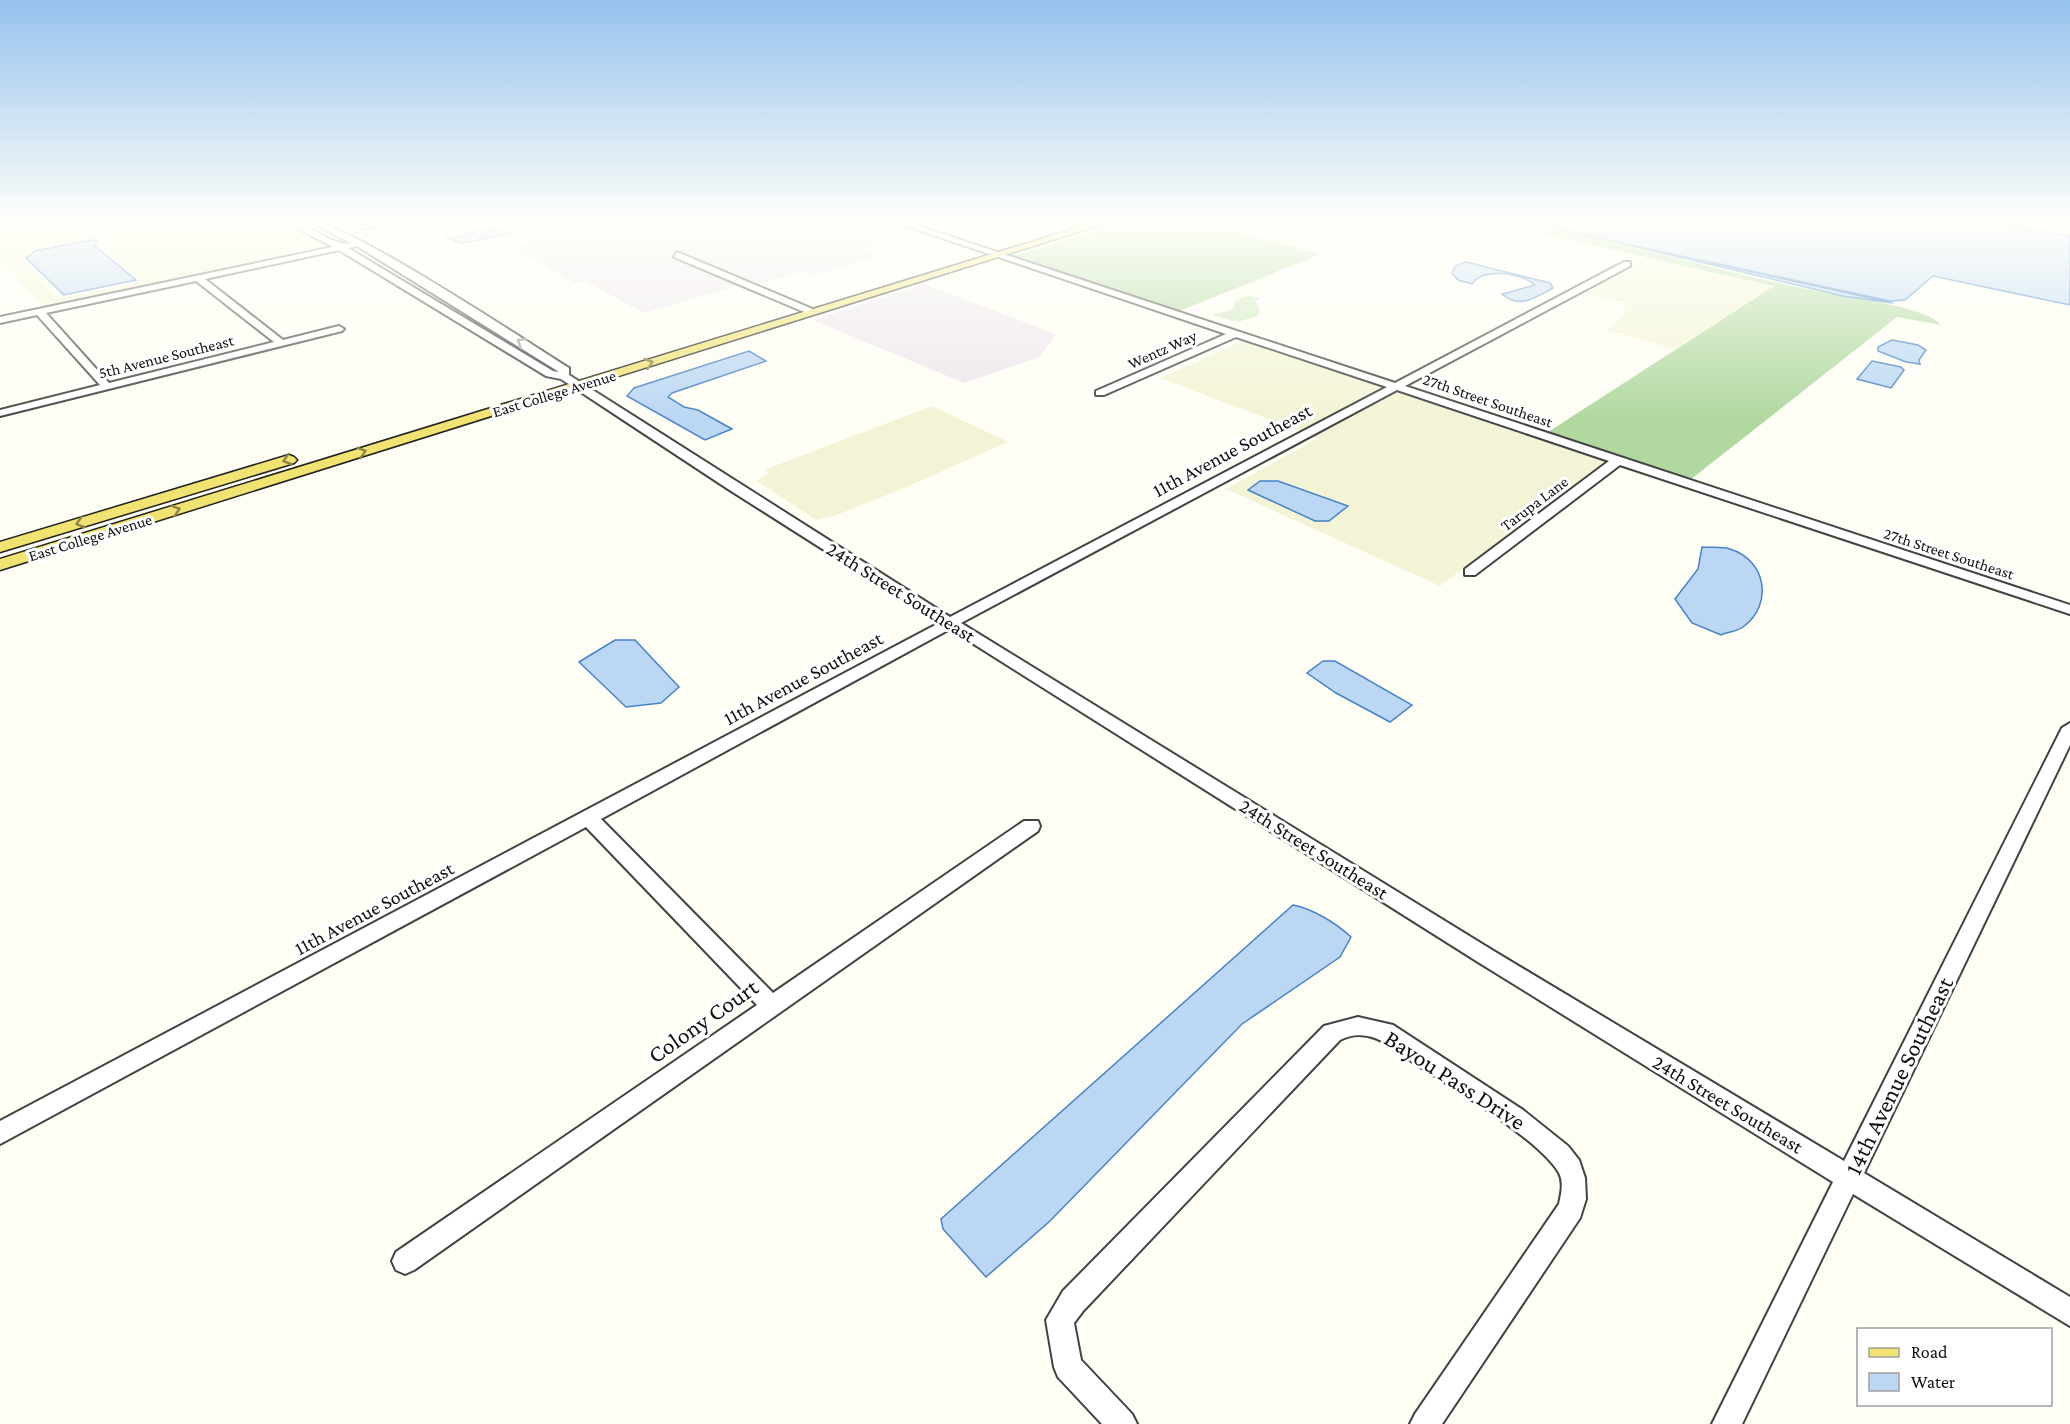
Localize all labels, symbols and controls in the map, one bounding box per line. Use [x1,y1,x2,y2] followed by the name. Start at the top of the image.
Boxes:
[1125,327,1200,373] street label: Wentz Way
[97,331,236,381] street label: 5th Avenue Southeast
[517,338,527,350] one-way arrow
[643,358,654,370] one-way arrow
[490,367,618,421] street label: East College Avenue
[1421,370,1556,431] street label: 27th Street Southeast
[1149,399,1316,501] street label: 11th Avenue Southeast
[356,447,367,459] one-way arrow
[282,453,293,465] one-way arrow
[1497,473,1572,535] street label: Tarupa Lane
[170,505,181,517] one-way arrow
[26,511,154,565] street label: East College Avenue
[75,516,86,528] one-way arrow
[1882,524,2017,583] street label: 27th Street Southeast
[823,537,980,647] street label: 24th Street Southeast
[720,627,887,729] street label: 11th Avenue Southeast
[1236,794,1393,904] street label: 24th Street Southeast
[291,857,458,959] street label: 11th Avenue Southeast
[643,972,764,1068] street label: Colony Court
[1839,972,1959,1179] street label: 14th Avenue Southeast
[1380,1024,1531,1135] street label: Bayou Pass Drive
[1649,1050,1807,1158] street label: 24th Street Southeast
[1857,1328,2052,1406] legend
[1911,1342,1948,1362] text: Road
[1911,1372,1956,1392] text: Water

